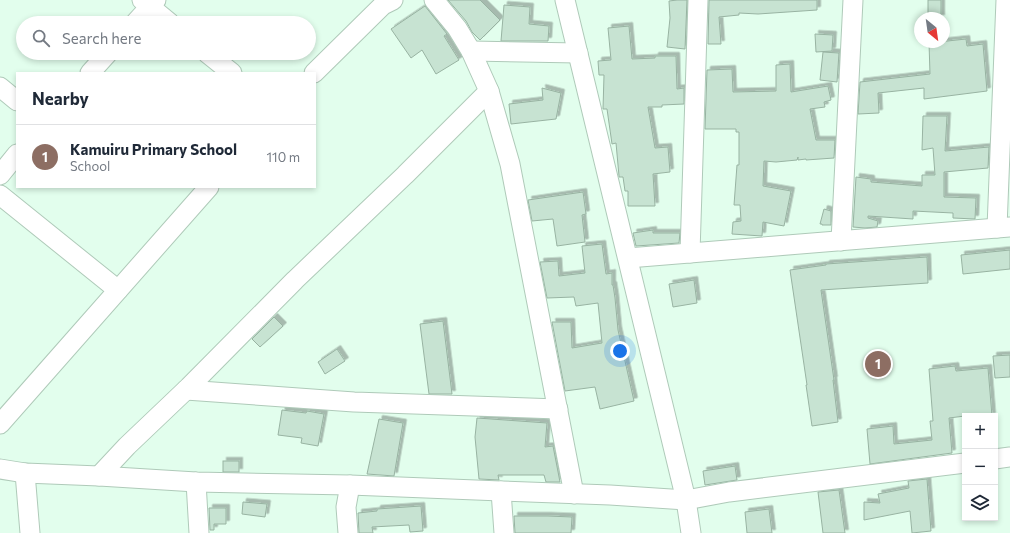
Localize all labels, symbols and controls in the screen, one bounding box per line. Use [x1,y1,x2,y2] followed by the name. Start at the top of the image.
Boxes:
[914,12,950,48] north arrow
[16,16,316,60] search box
[30,27,52,49] icon: search
[62,29,141,47] text: Search here
[32,88,89,109] text: Nearby
[70,140,237,158] text: Kamuiru Primary School
[42,149,48,165] text: 1
[267,149,300,165] text: 110 m
[70,158,110,174] text: School
[610,341,630,361] your location
[865,349,891,379] pin: 1
[962,413,998,521] map controls
[962,413,998,449] button: +
[962,449,998,485] button: −
[962,485,998,521] button: layers

